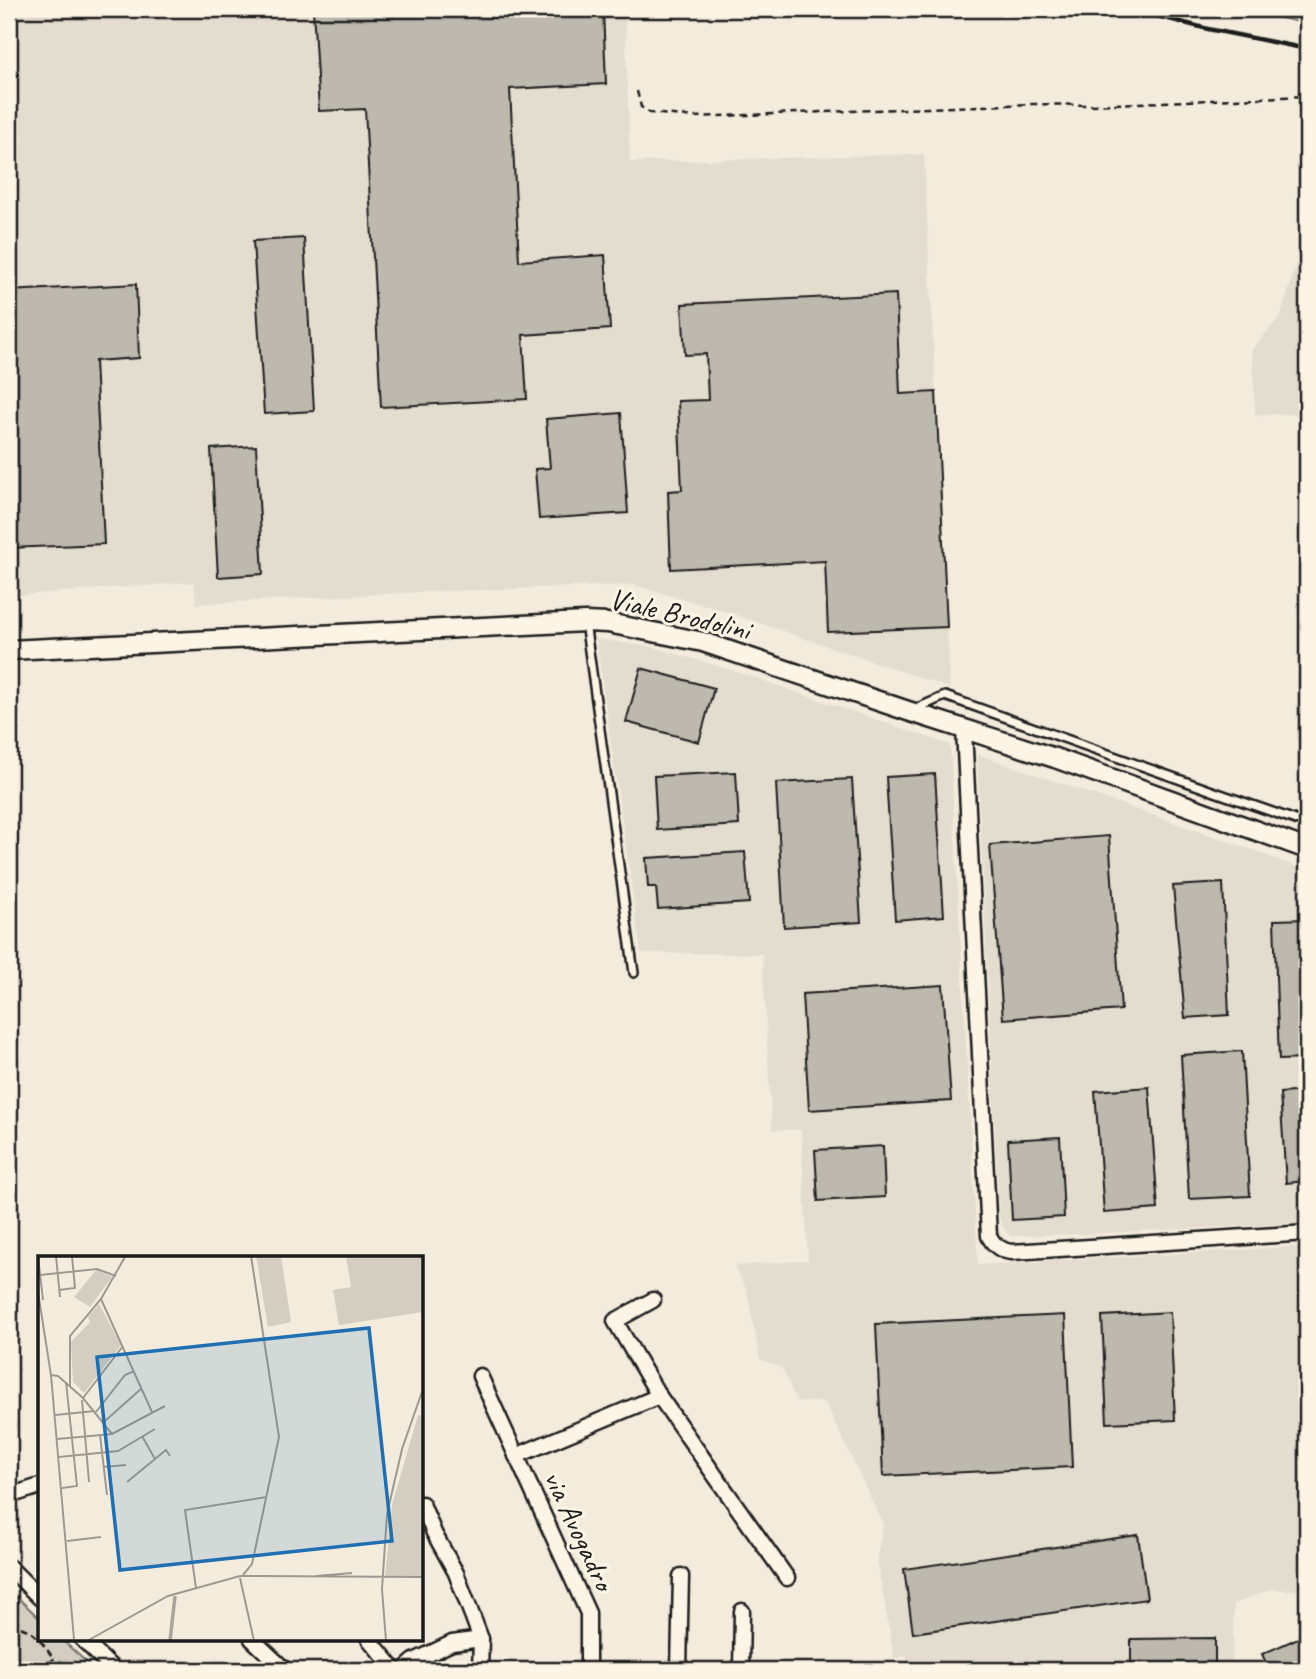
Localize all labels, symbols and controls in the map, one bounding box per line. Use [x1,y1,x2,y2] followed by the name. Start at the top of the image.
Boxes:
[606,579,757,649] street label: Viale Brodolini
[38,1256,424,1640] inset map
[535,1464,625,1599] street label: via Avogadro

